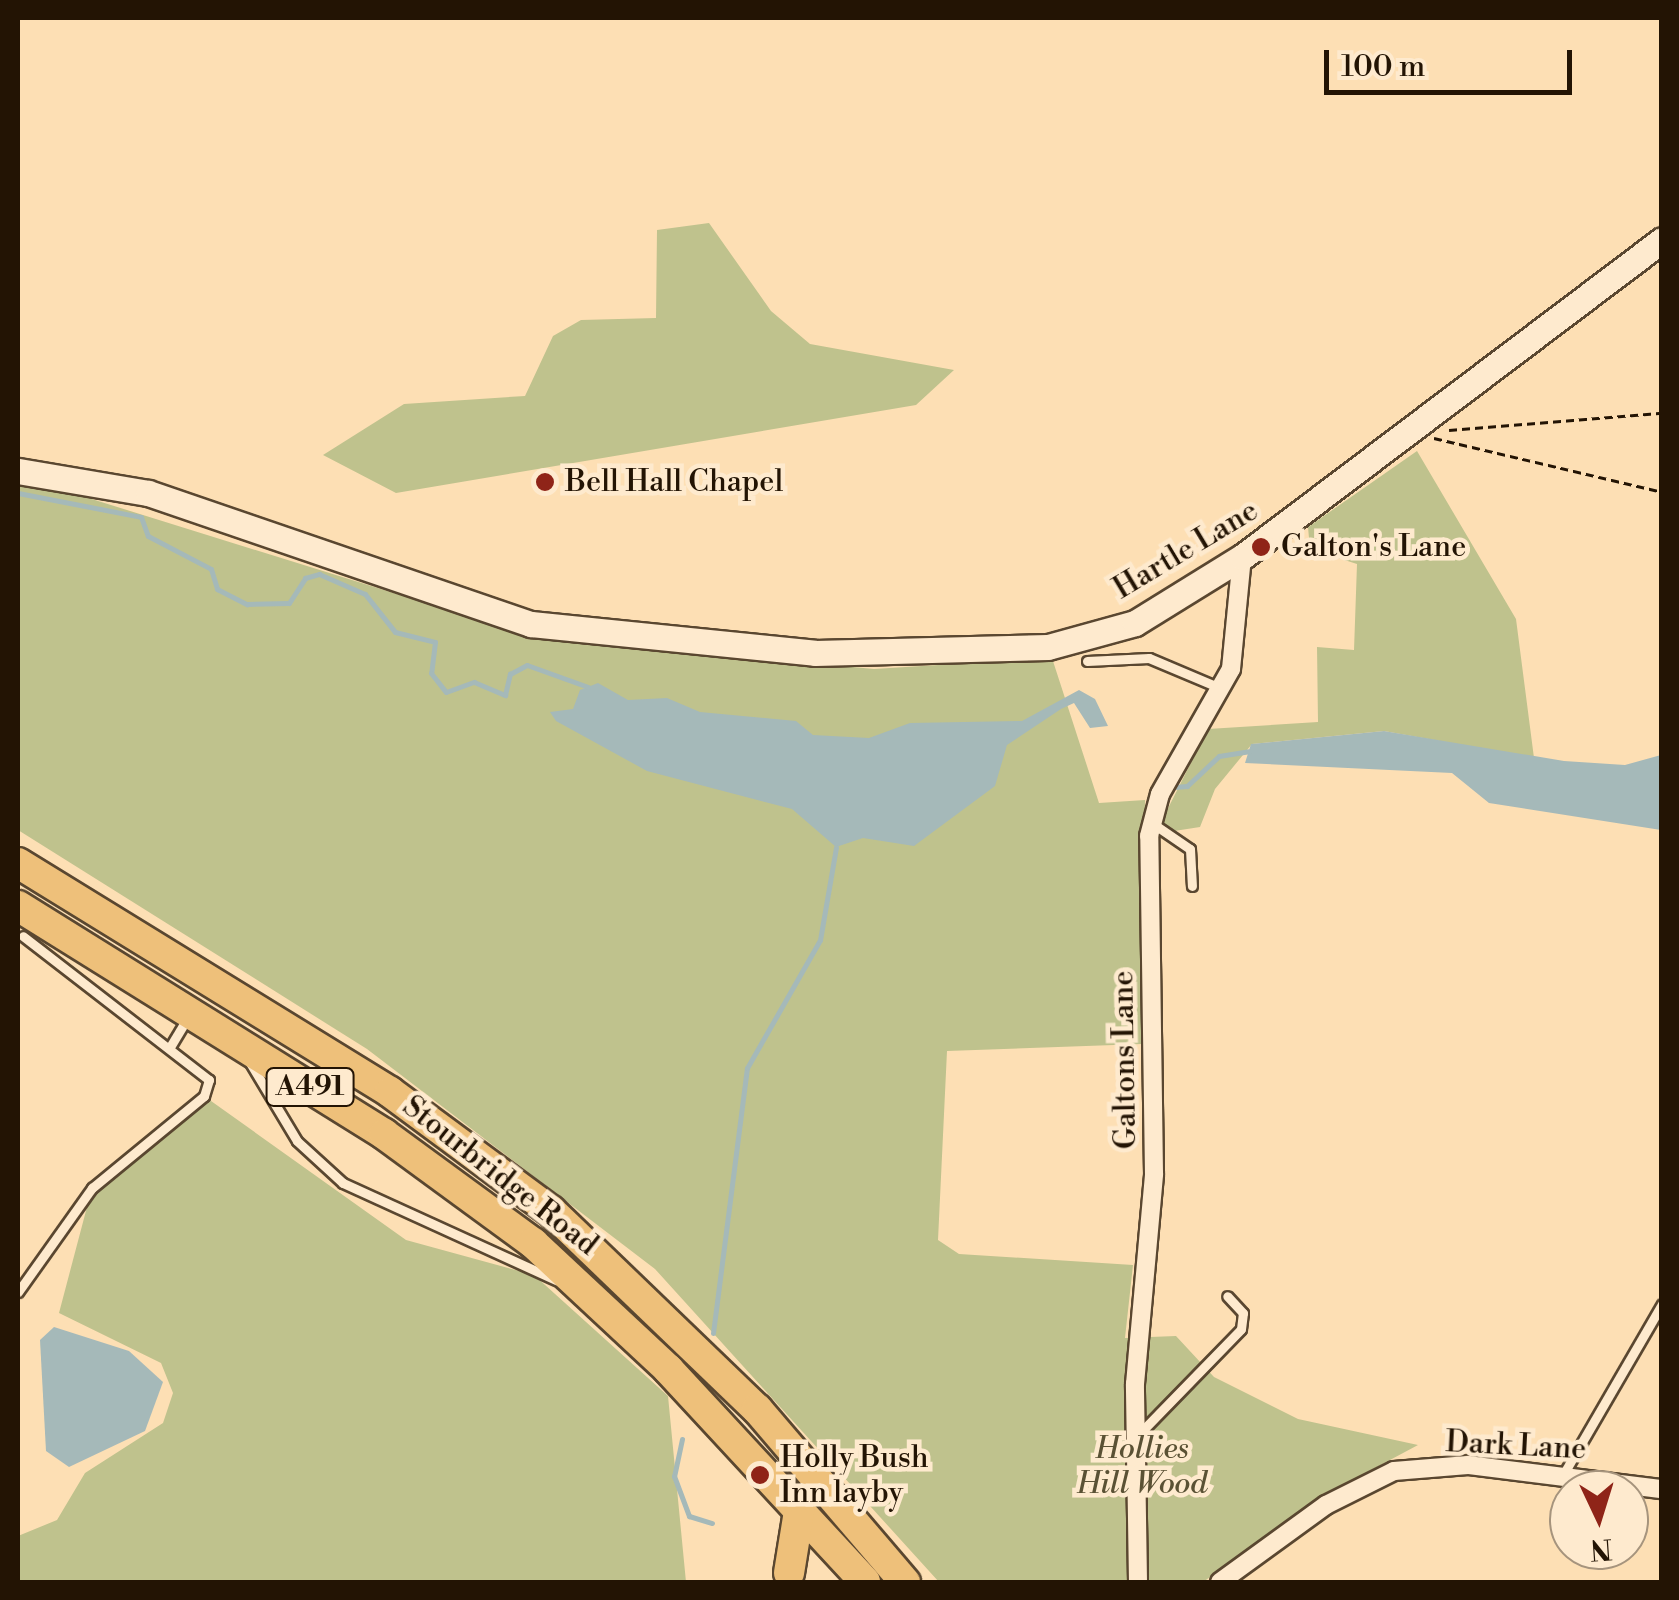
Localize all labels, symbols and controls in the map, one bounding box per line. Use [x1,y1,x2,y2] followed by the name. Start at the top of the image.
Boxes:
[1329,30,1576,92] scale bar
[1341,48,1425,86] text: 100 m
[565,464,783,500] place label: Bell Hall Chapel
[534,471,556,493] marker: Bell Hall Chapel
[1107,493,1265,607] street label: Hartle Lane
[1281,529,1466,565] place label: Galton's Lane
[1250,536,1272,558] marker: Galton's Lane
[1105,970,1145,1150] street label: Galtons Lane
[265,1064,355,1110] road number: A491
[395,1089,605,1263] street label: Stourbridge Road
[1445,1424,1587,1468] street label: Dark Lane
[1077,1431,1207,1502] park label: Hollies Hill Wood
[780,1440,929,1510] place label: Holly Bush Inn layby
[749,1464,771,1486] marker: Holly Bush Inn layby
[1549,1470,1649,1570] north arrow
[1589,1530,1613,1567] text: N

